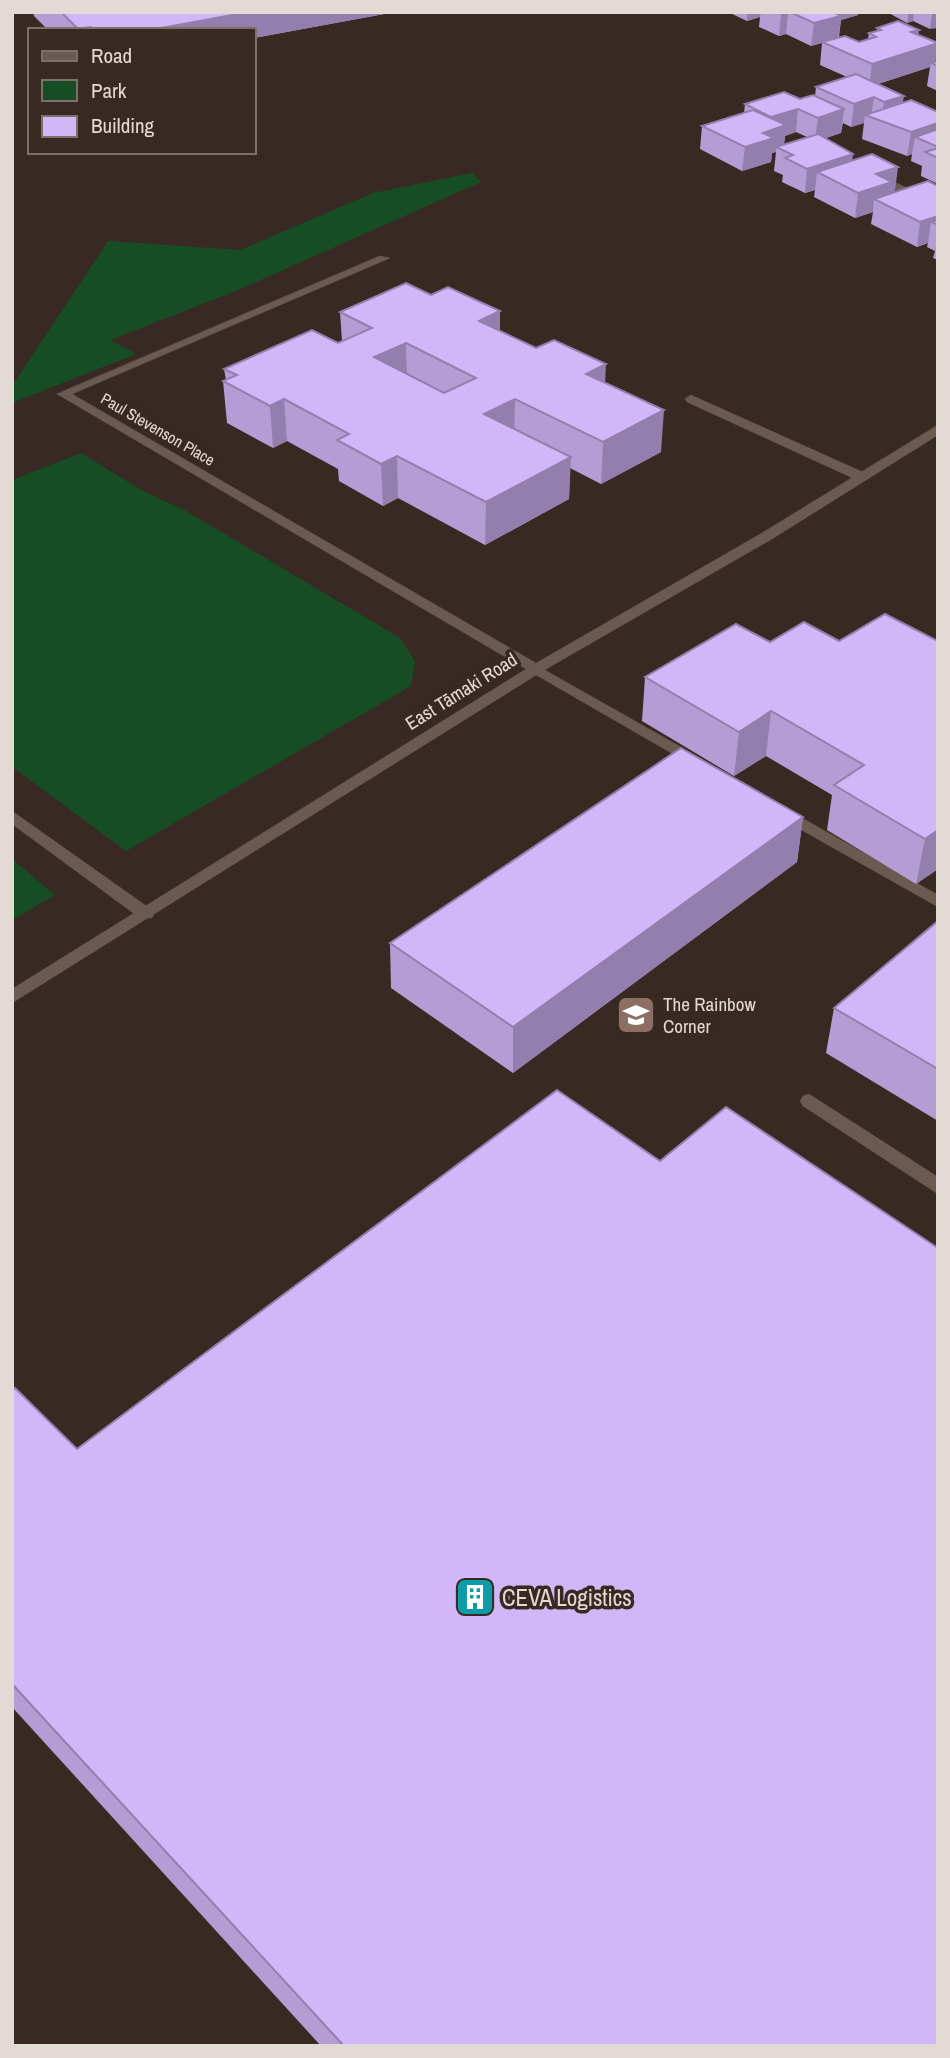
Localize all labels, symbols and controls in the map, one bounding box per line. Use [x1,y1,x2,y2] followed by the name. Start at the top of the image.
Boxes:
[28,28,256,154] legend
[91,41,132,70] text: Road
[91,76,127,105] text: Park
[91,111,155,140] text: Building
[97,387,219,471] street label: Paul Stevenson Place
[400,646,522,736] street label: East Tāmaki Road
[663,991,756,1039] place label: The Rainbow Corner
[615,994,657,1036] school or university icon: The Rainbow Corner
[454,1576,496,1618] building icon: CEVA Logistics
[502,1582,632,1613] place label: CEVA Logistics

